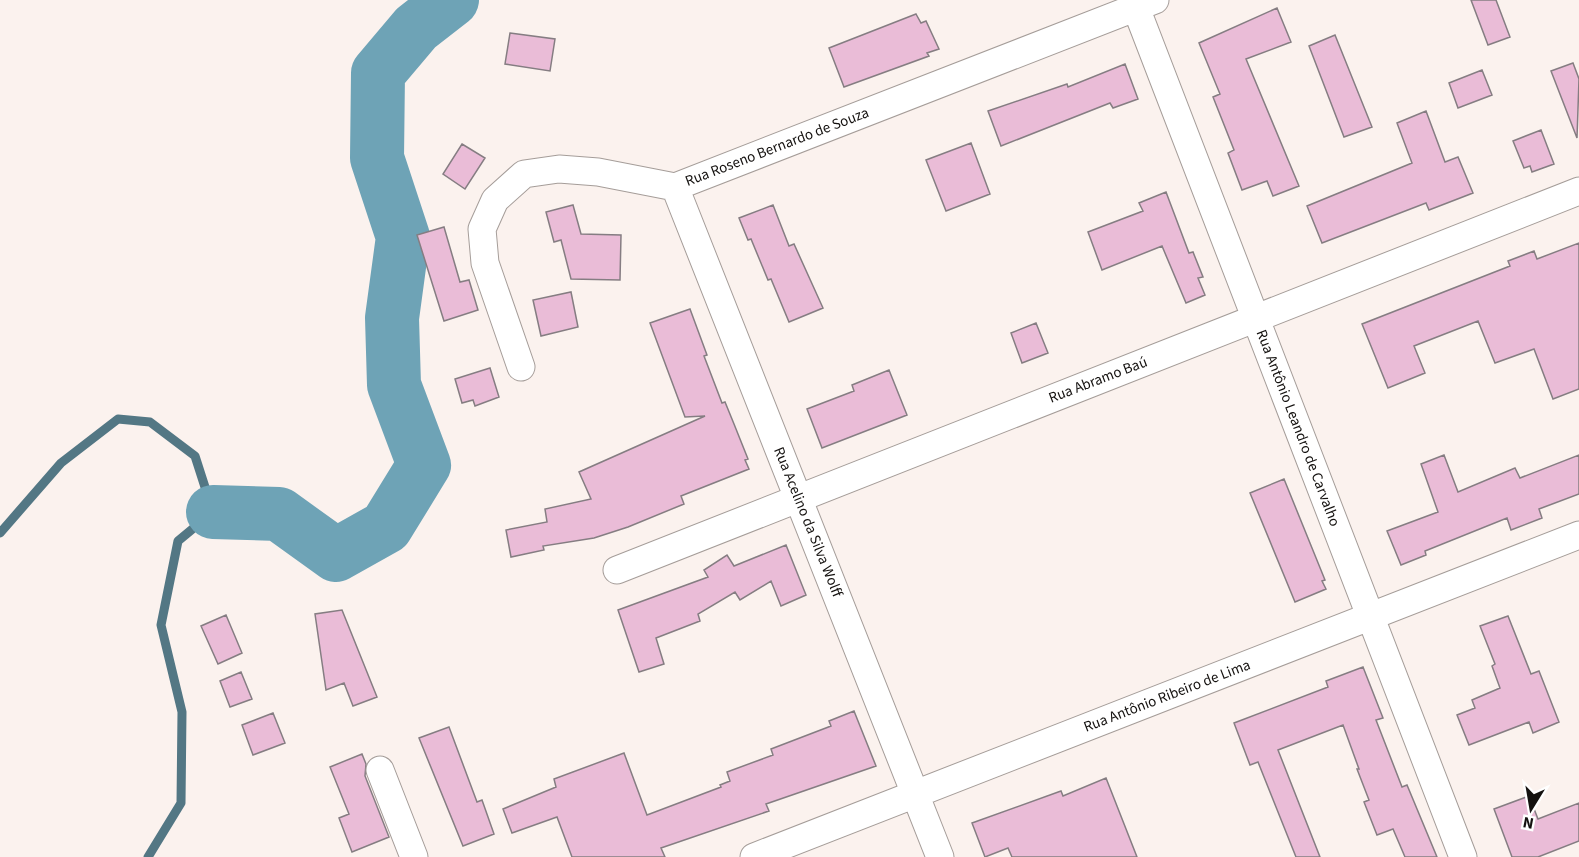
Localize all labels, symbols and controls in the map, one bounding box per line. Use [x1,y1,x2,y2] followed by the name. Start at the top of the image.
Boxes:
[682,102,872,192] street label: Rua Roseno Bernardo de Souza
[1251,327,1345,529] street label: Rua Antônio Leandro de Carvalho
[1046,352,1150,408] street label: Rua Abramo Baú
[768,444,848,601] street label: Rua Acelino da Silva Wolff
[1081,654,1253,738] street label: Rua Antônio Ribeiro de Lima
[1501,779,1561,839] north arrow
[1521,811,1536,835] text: N

